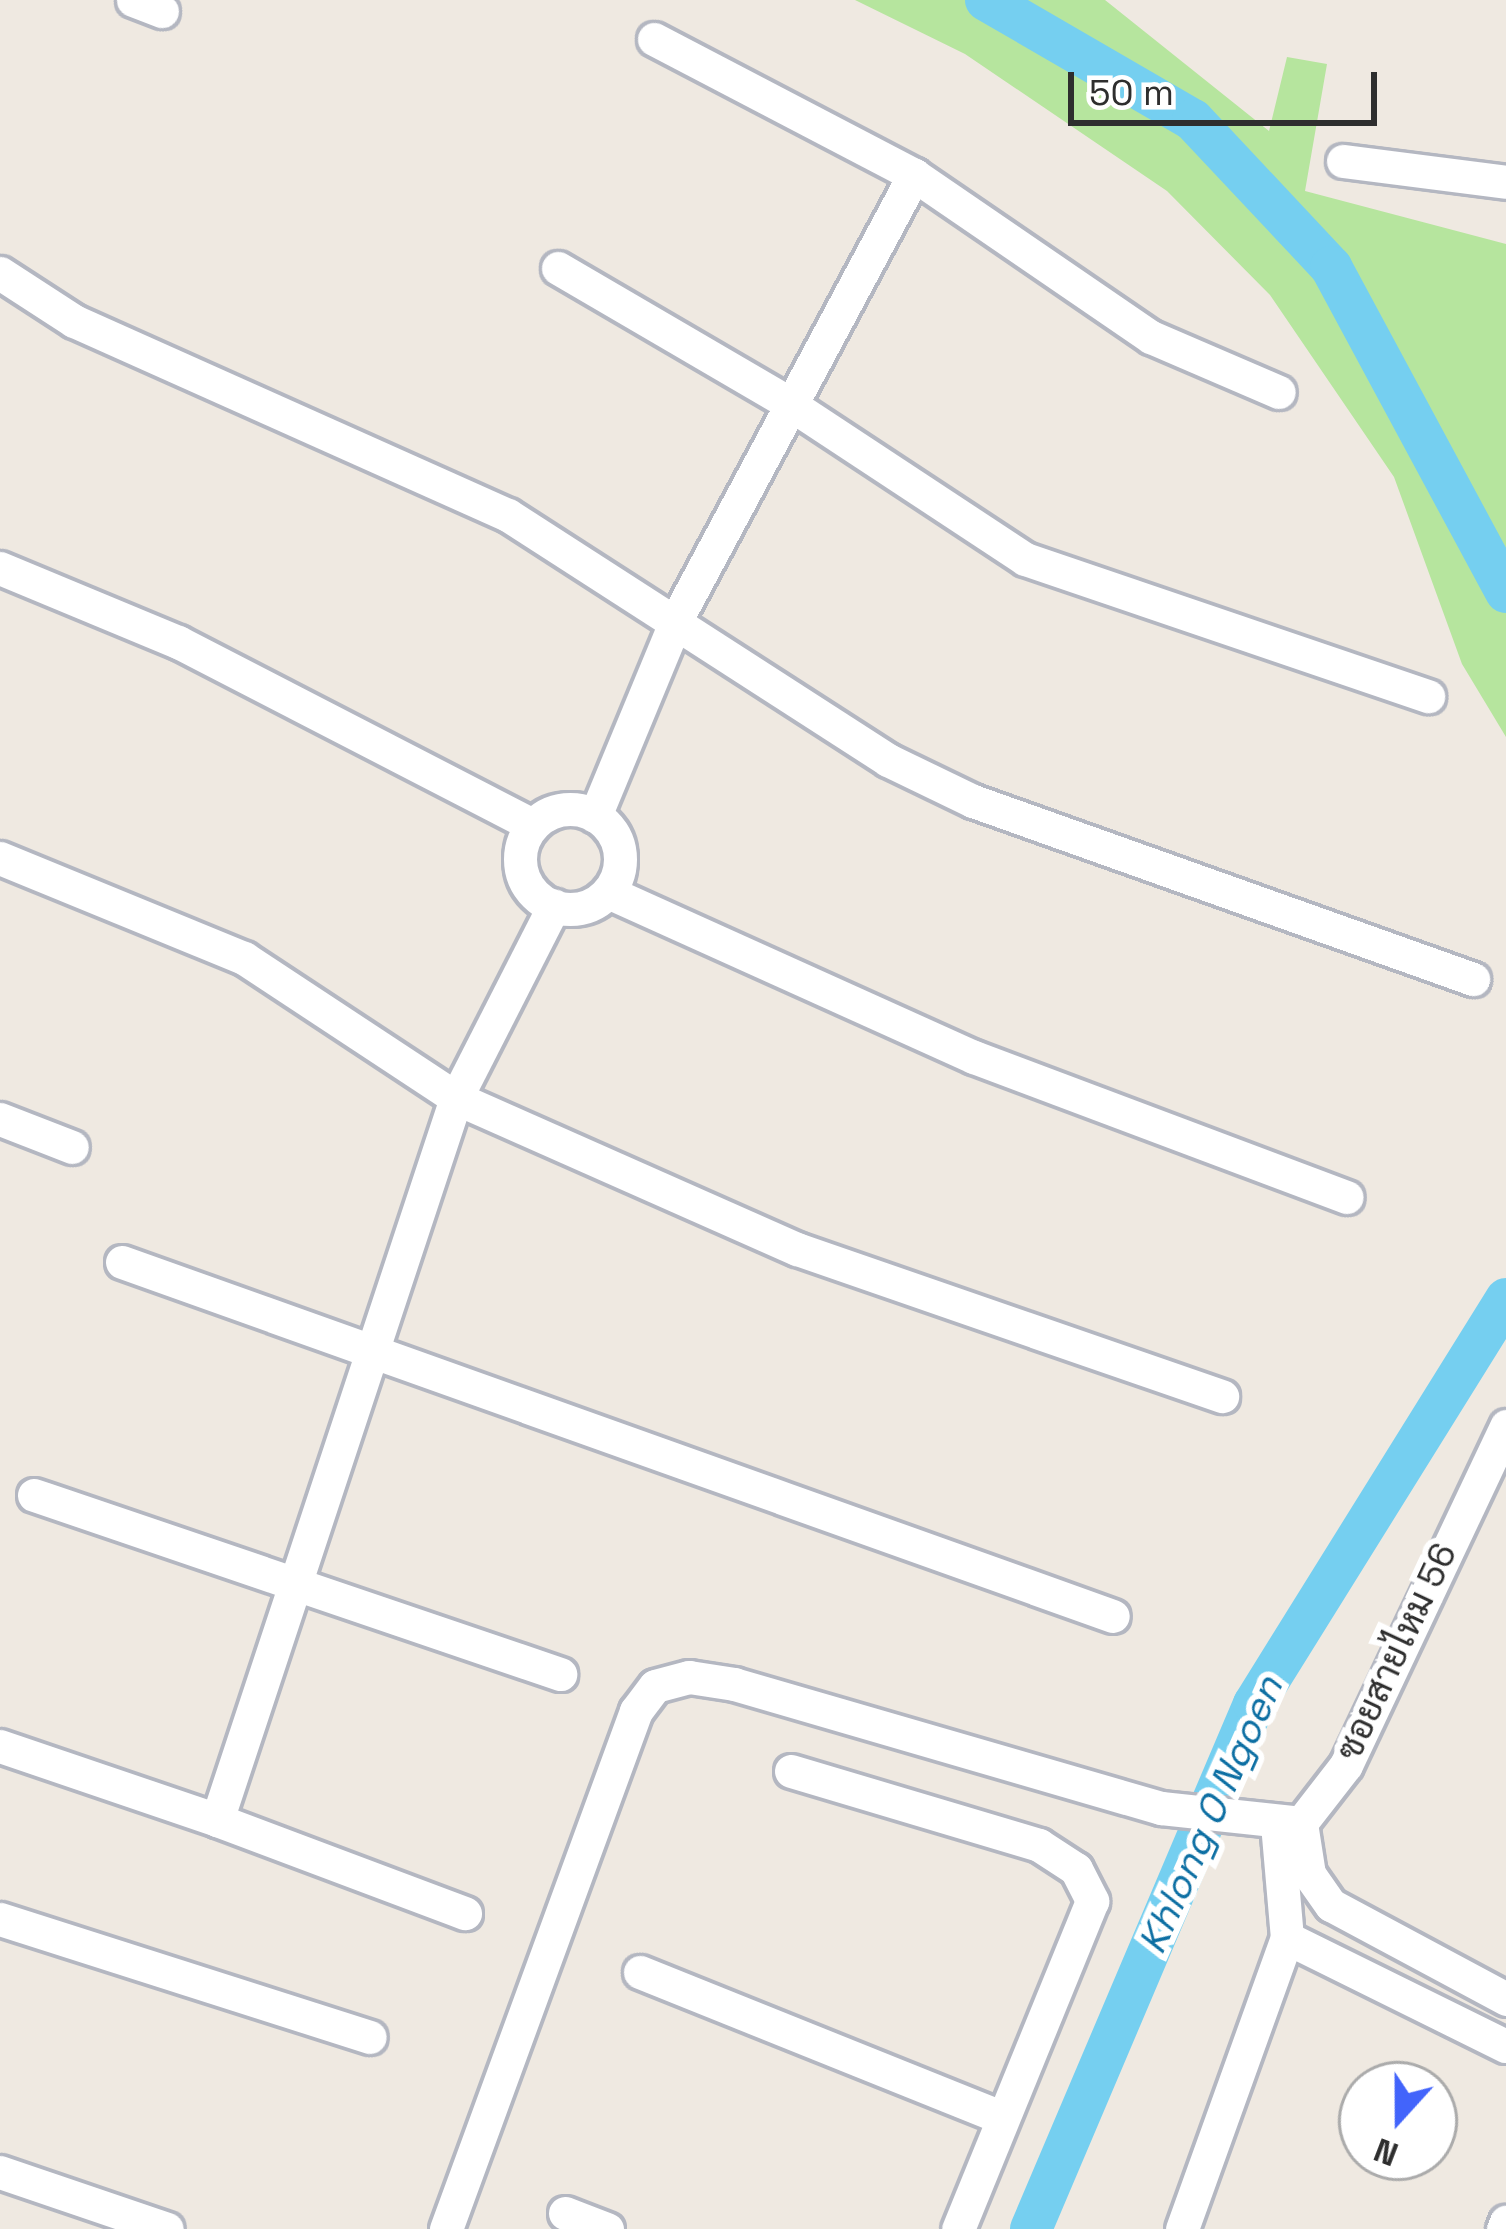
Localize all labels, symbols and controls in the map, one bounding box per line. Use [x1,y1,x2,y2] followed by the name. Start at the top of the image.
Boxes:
[1074,48,1383,122] scale bar
[1089,70,1174,116] text: 50 m
[1328,1537,1466,1767] street label: ซอยสายไหม 56
[1129,1669,1293,1961] water label: Khlong O Ngoen
[1338,2061,1458,2181] north arrow
[1368,2128,1404,2175] text: N

